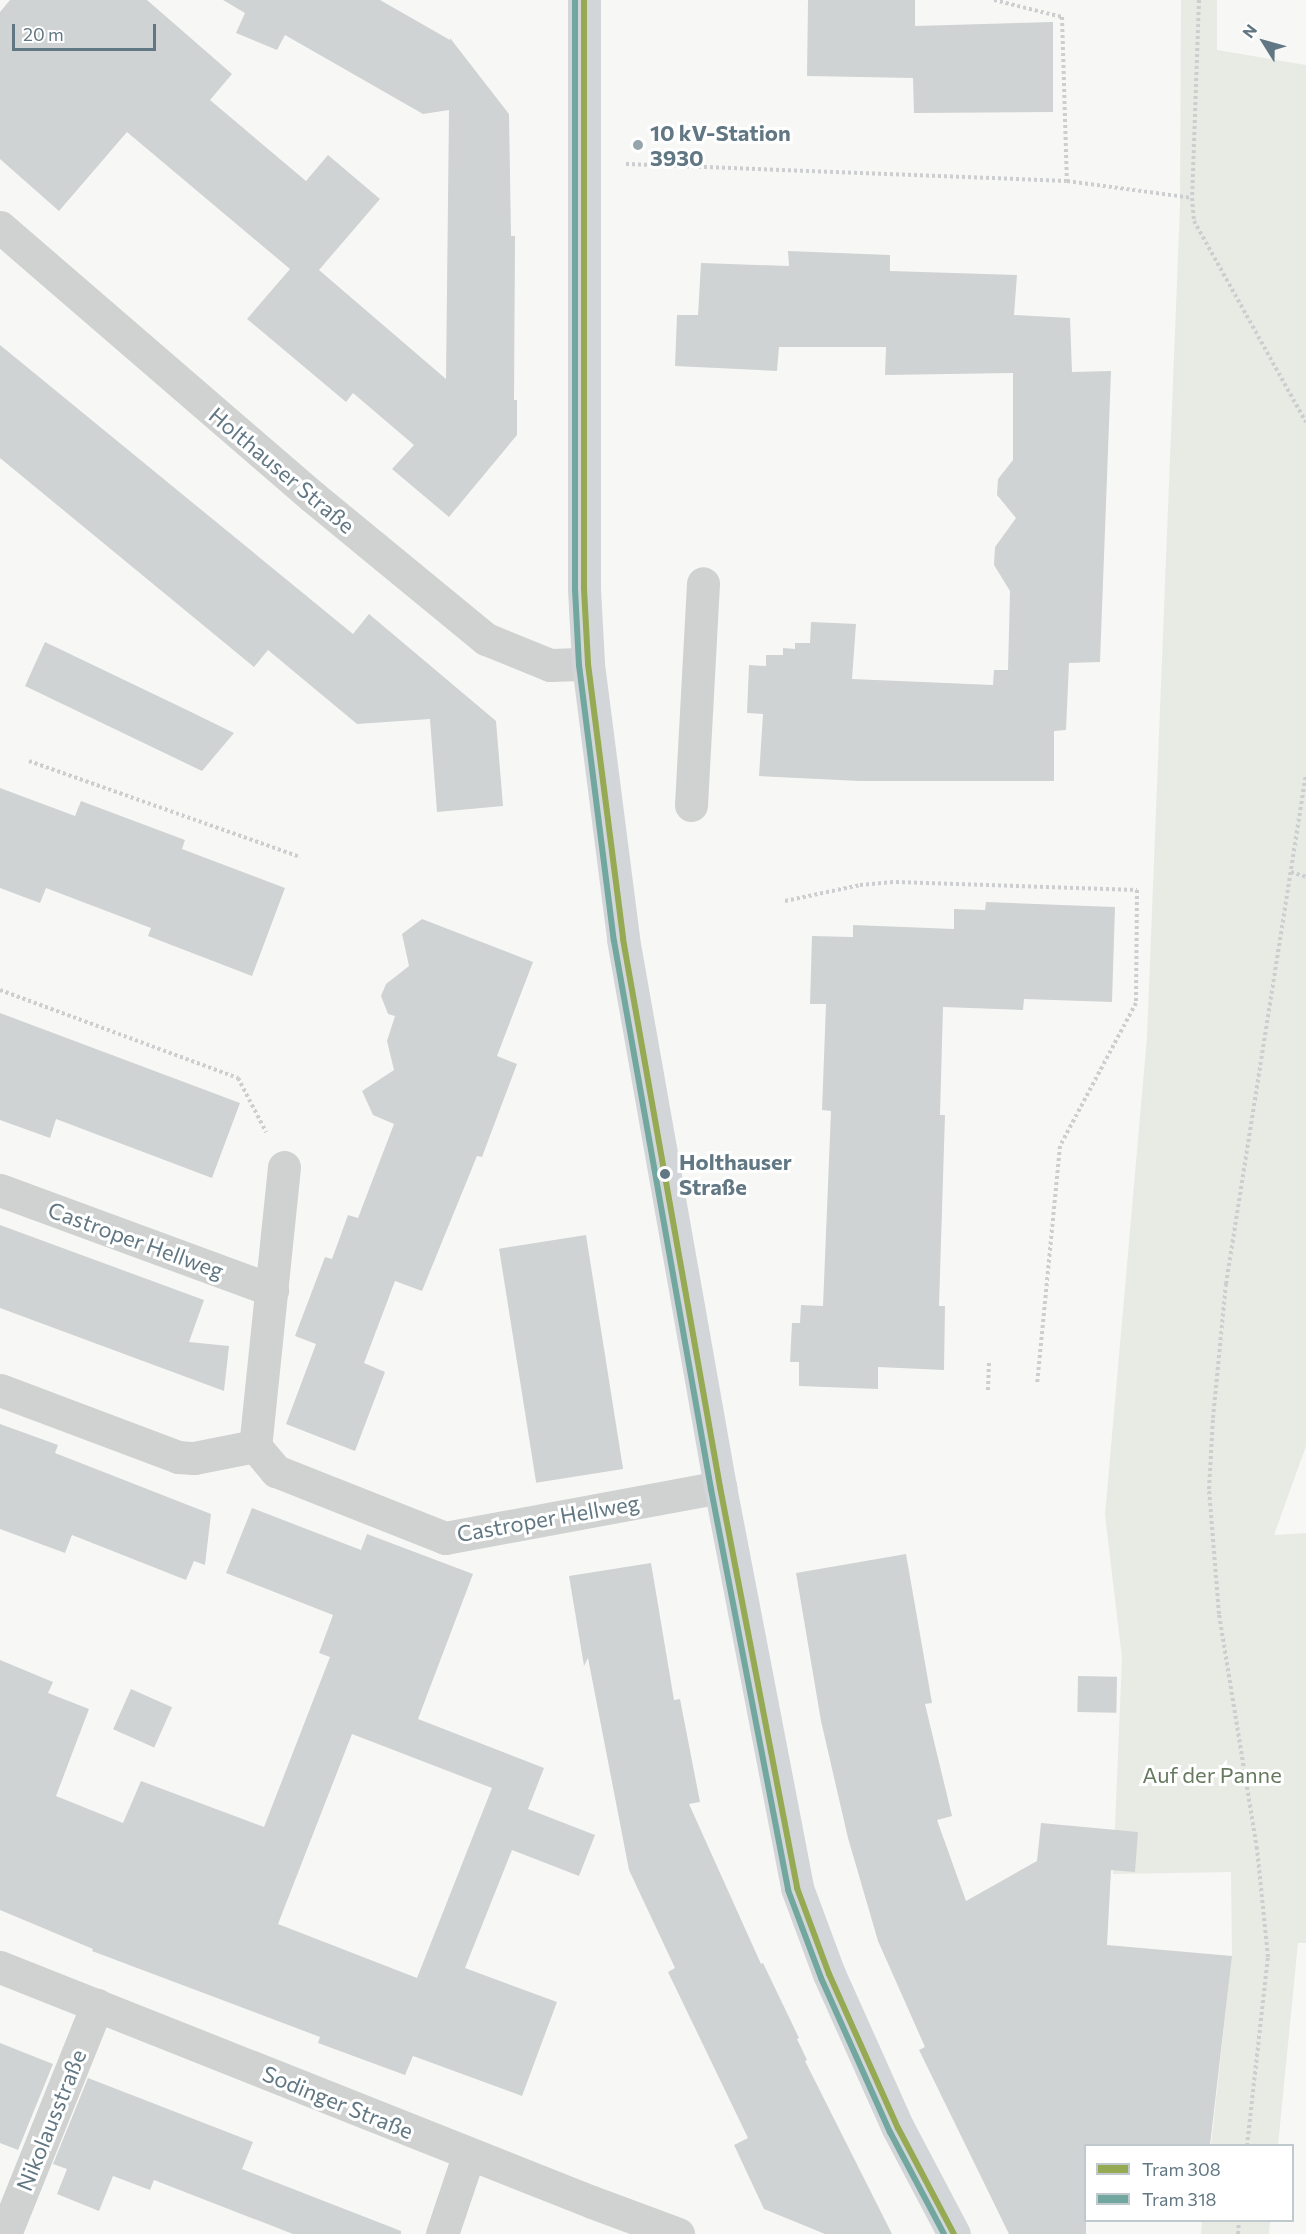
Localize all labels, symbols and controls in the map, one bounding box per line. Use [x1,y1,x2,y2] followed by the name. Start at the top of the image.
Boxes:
[15,12,159,50] scale bar
[1234,12,1294,72] north arrow
[1238,20,1260,41] text: N
[23,23,64,45] text: 20 m
[650,119,791,170] place label: 10 kV-Station 3930
[631,138,645,152] marker: 10 kV-Station 3930
[204,401,360,539] street label: Holthauser Straße
[679,1148,792,1200] place label: Holthauser Straße
[656,1165,674,1183] marker: Holthauser Straße
[45,1196,227,1284] street label: Castroper Hellweg
[455,1489,641,1547] street label: Castroper Hellweg
[1142,1762,1282,1788] park label: Auf der Panne
[11,2045,91,2195] street label: Nikolausstraße
[259,2060,417,2144] street label: Sodinger Straße
[1084,2144,1294,2222] legend
[1142,2158,1221,2180] text: Tram 308
[1142,2188,1217,2210] text: Tram 318

